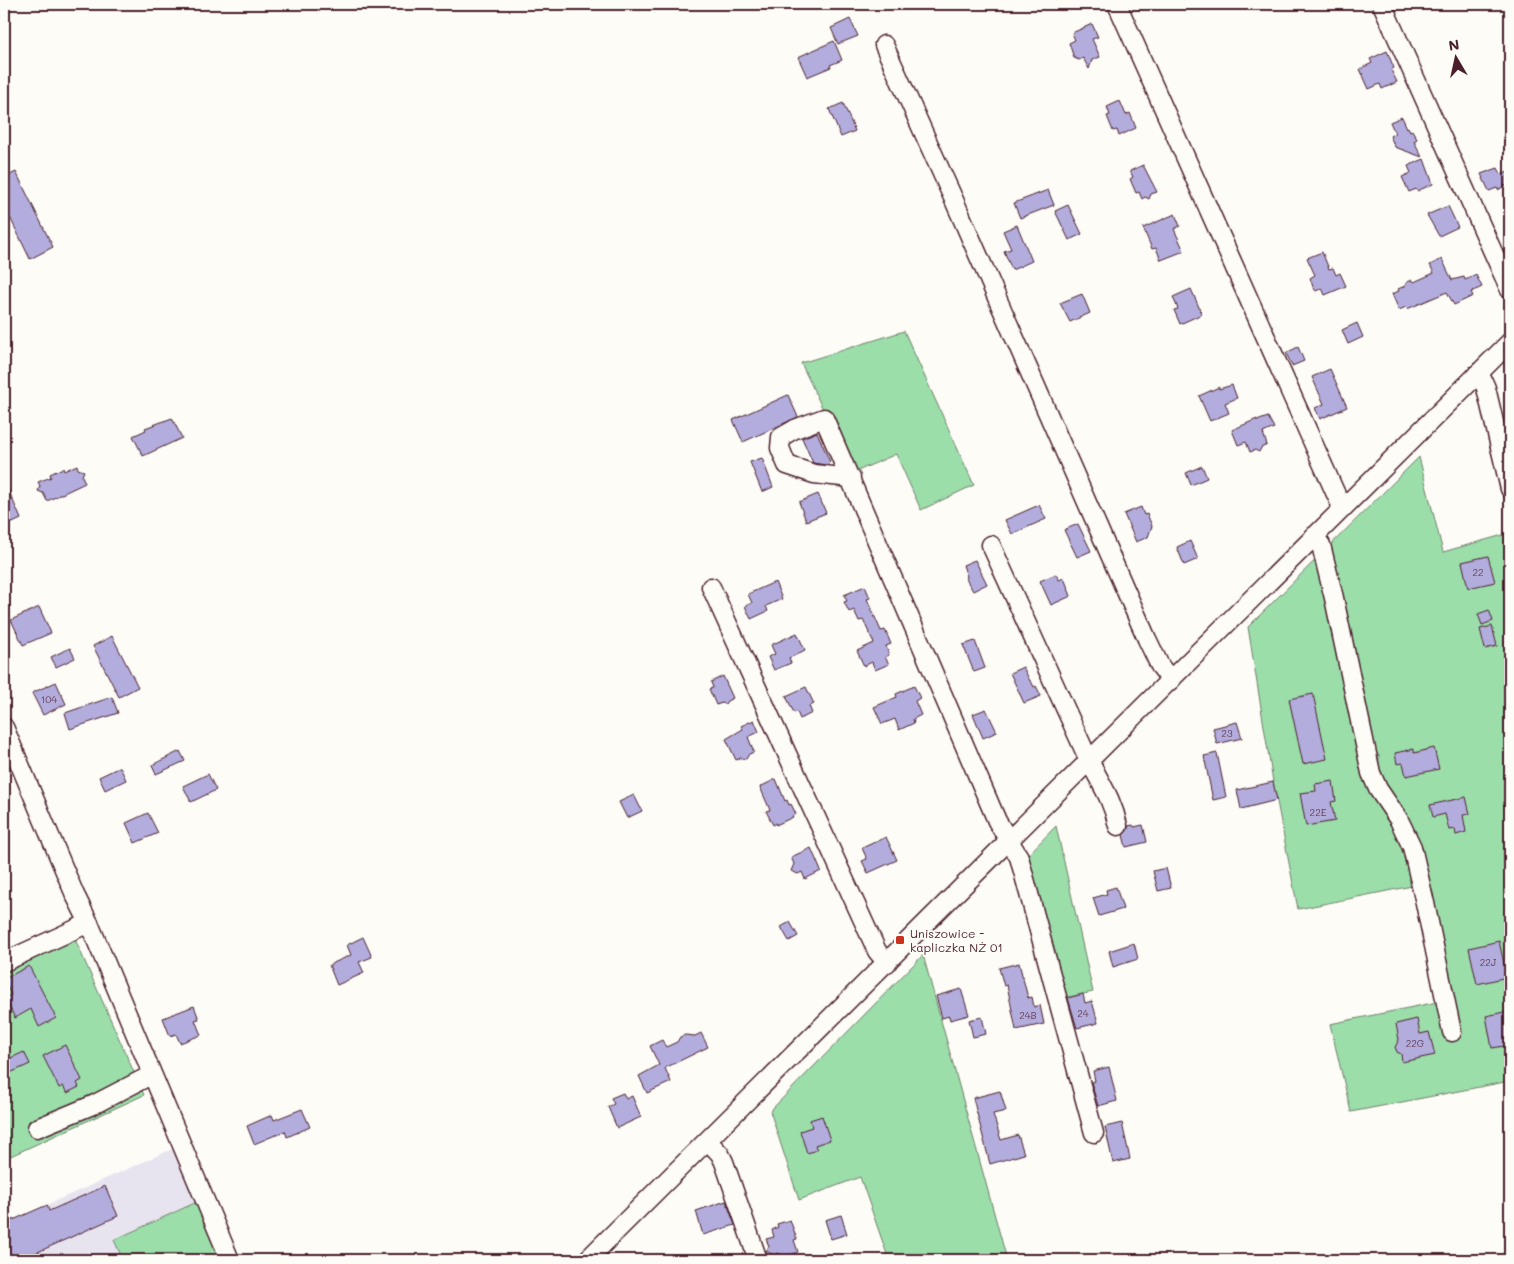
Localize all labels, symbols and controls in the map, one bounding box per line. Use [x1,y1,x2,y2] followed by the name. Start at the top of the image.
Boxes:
[1432,32,1482,82] north arrow
[1447,34,1461,55] text: N
[1472,565,1484,579] house number: 22
[41,692,57,706] house number: 104
[1221,726,1233,740] house number: 23
[1310,805,1327,819] house number: 22E
[910,925,1003,955] place label: Uniszowice - kapliczka NŻ 01
[894,934,906,946] marker: Uniszowice - kapliczka NŻ 01
[1480,955,1497,969] house number: 22J
[1077,1006,1089,1020] house number: 24
[1019,1008,1037,1022] house number: 24B
[1406,1036,1425,1050] house number: 22G

